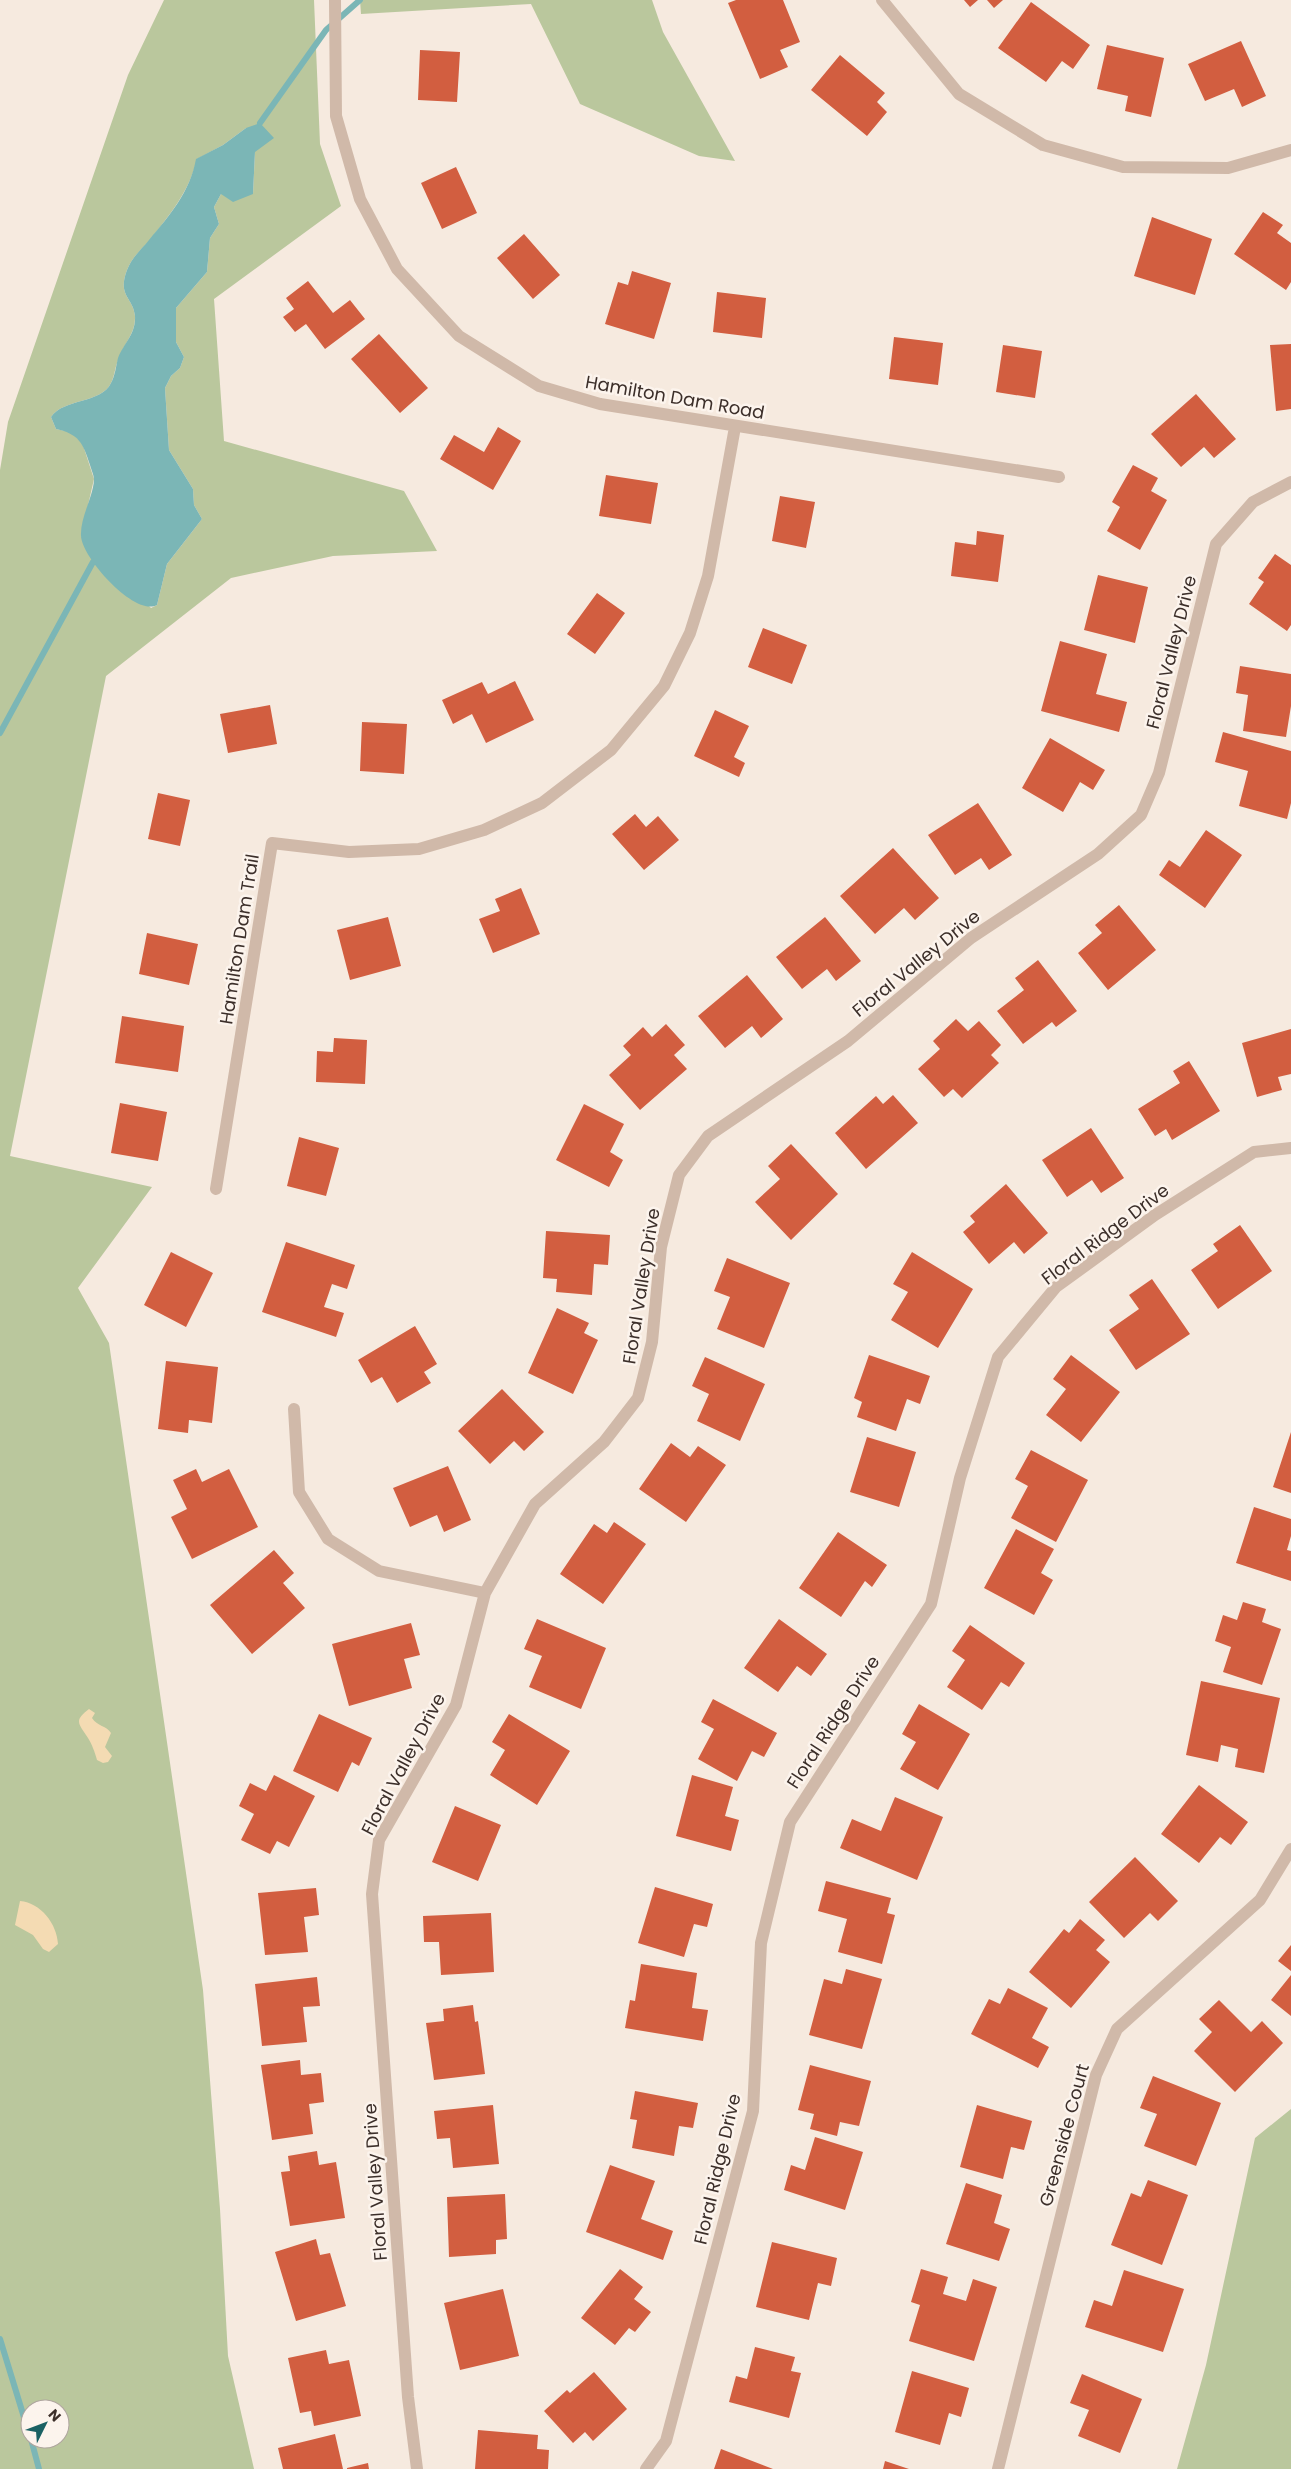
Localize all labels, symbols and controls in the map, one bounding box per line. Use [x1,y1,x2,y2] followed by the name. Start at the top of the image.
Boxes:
[583,369,767,425] street label: Hamilton Dam Road
[1140,573,1202,731] street label: Floral Valley Drive
[213,852,265,1026] street label: Hamilton Dam Trail
[847,904,985,1022] street label: Floral Valley Drive
[1036,1178,1174,1290] street label: Floral Ridge Drive
[616,1206,666,1366] street label: Floral Valley Drive
[781,1651,885,1793] street label: Floral Ridge Drive
[355,1689,451,1839] street label: Floral Valley Drive
[1033,2061,1095,2209] street label: Greenside Court
[688,2091,746,2247] street label: Floral Ridge Drive
[357,2103,393,2261] street label: Floral Valley Drive
[20,2399,70,2449] north arrow
[44,2405,66,2426] text: N

